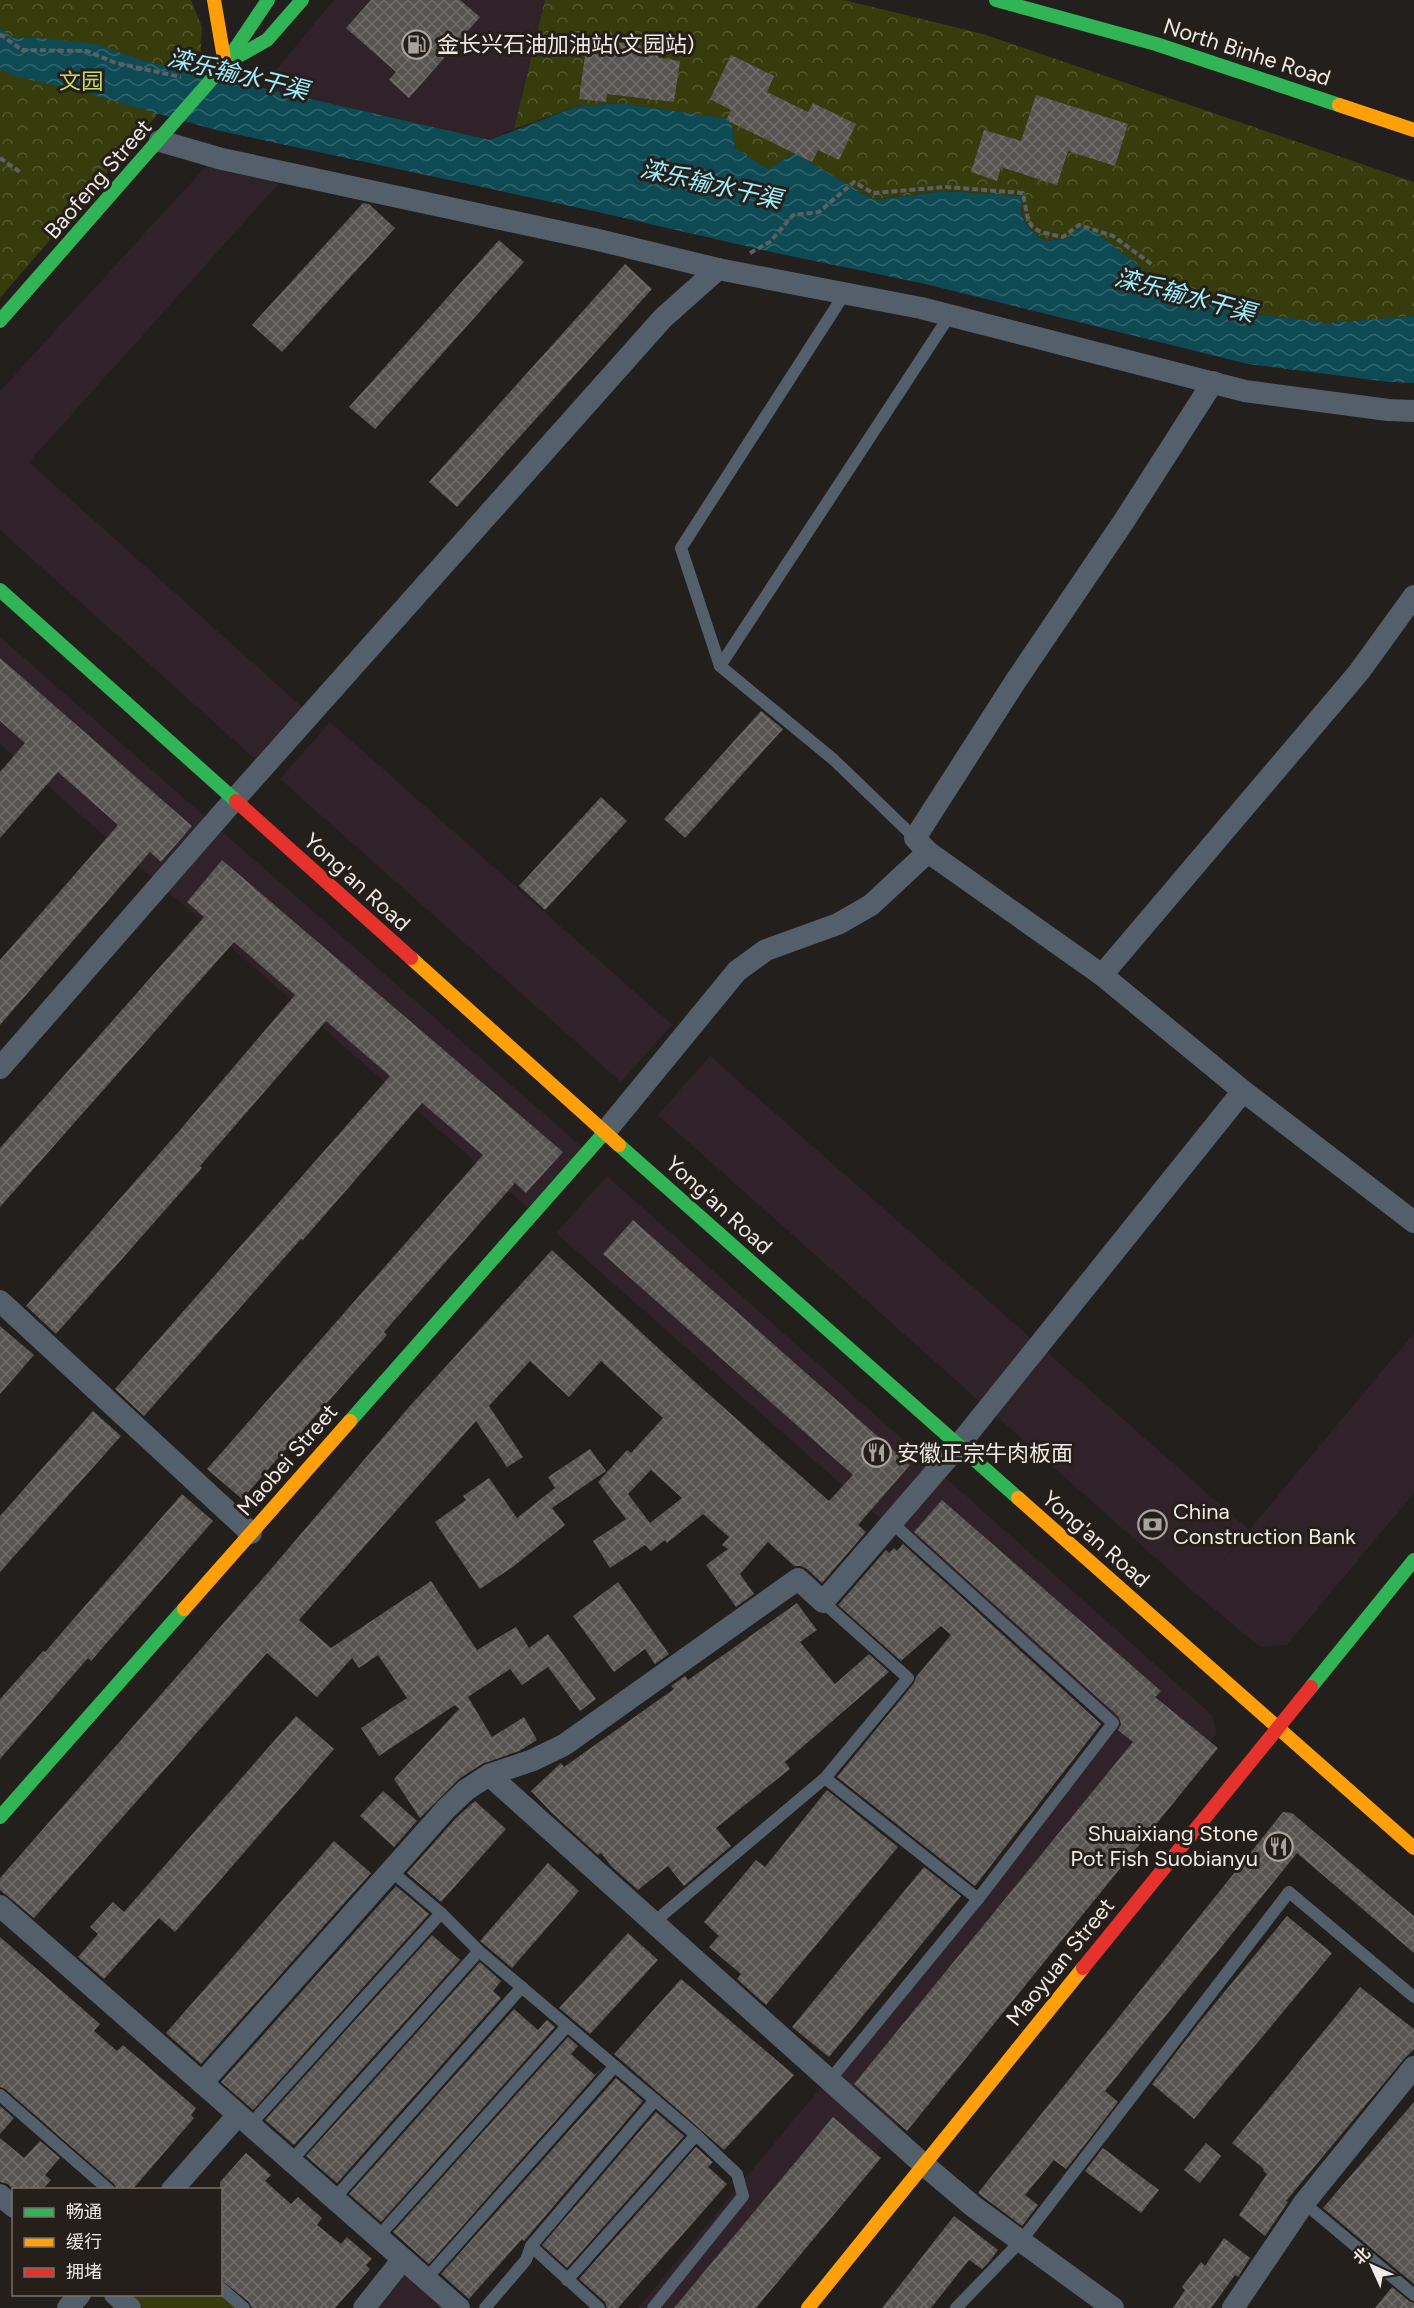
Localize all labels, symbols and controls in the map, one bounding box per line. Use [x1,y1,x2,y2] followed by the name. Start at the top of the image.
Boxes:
[1160,12,1334,92] street label: North Binhe Road
[400,28,432,60] fuel station icon: 金长兴石油加油站(文园站)
[437,31,695,58] place label: 金长兴石油加油站(文园站)
[165,43,314,106] water label: 滦乐输水干渠
[59,68,103,95] park label: 文园
[39,114,157,244] street label: Baofeng Street
[638,154,787,215] water label: 滦乐输水干渠
[1112,262,1261,328] water label: 滦乐输水干渠
[298,827,416,937] street label: Yong'an Road
[660,1150,778,1260] street label: Yong'an Road
[231,1398,343,1522] street label: Maobei Street
[860,1437,892,1469] restaurant icon: 安徽正宗牛肉板面
[897,1440,1073,1467] place label: 安徽正宗牛肉板面
[1037,1485,1155,1593] street label: Yong'an Road
[1173,1498,1356,1550] place label: China Construction Bank
[1136,1508,1168,1540] bank icon: China Construction Bank
[1070,1820,1258,1872] place label: Shuaixiang Stone Pot Fish Suobianyu
[1263,1830,1295,1862] restaurant icon: Shuaixiang Stone Pot Fish Suobianyu
[1000,1893,1120,2031] street label: Maoyuan Street
[12,2188,222,2296] legend
[66,2201,102,2223] text: 畅通
[66,2231,102,2253] text: 缓行
[1342,2236,1402,2296] north arrow
[1349,2243,1374,2268] text: 北
[66,2261,102,2283] text: 拥堵

